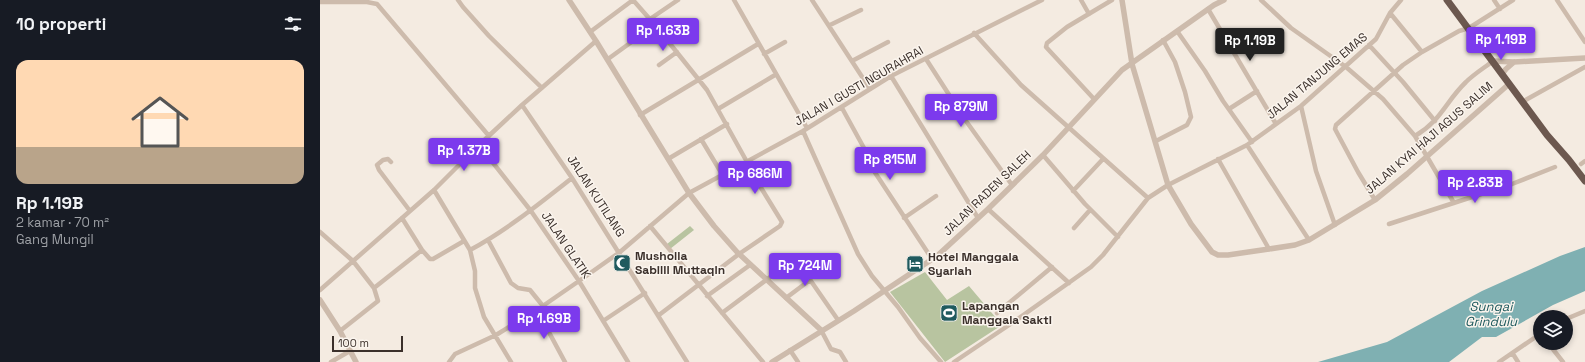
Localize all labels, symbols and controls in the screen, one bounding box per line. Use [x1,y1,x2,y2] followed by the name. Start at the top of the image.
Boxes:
[16,13,106,35] text: 10 properti
[282,13,304,35] icon: filters
[622,18,704,52] pin: Rp 1.63B
[636,22,690,39] text: Rp 1.63B
[1460,27,1542,61] pin: Rp 1.19B
[1209,28,1291,62] pin: Rp 1.19B
[1263,29,1371,123] street label: JALAN TANJUNG EMAS
[1475,31,1527,48] text: Rp 1.19B
[1224,32,1276,49] text: Rp 1.19B
[792,42,926,130] street label: JALAN I GUSTI NGURAHRAI
[1362,78,1496,198] street label: JALAN KYAI HAJI AGUS SALIM
[124,86,196,158] icon: home
[924,94,998,128] pin: Rp 879M
[934,98,988,115] text: Rp 879M
[423,138,505,172] pin: Rp 1.37B
[437,142,491,159] text: Rp 1.37B
[853,147,927,181] pin: Rp 815M
[940,147,1034,239] street label: JALAN RADEN SALEH
[864,151,916,168] text: Rp 815M
[563,152,629,240] street label: JALAN KUTILANG
[718,161,792,195] pin: Rp 686M
[727,165,783,182] text: Rp 686M
[1434,170,1516,204] pin: Rp 2.83B
[1447,174,1503,191] text: Rp 2.83B
[16,192,83,214] text: Rp 1.19B
[538,208,595,282] street label: JALAN GLATIK
[16,214,109,231] text: 2 kamar · 70 m²
[16,231,94,248] text: Gang Mungil
[635,248,725,278] place label: Musholla Sabilil Muttaqin
[928,249,1019,279] place label: Hotel Manggala Syariah
[612,253,632,273] mosque icon: Musholla Sabilil Muttaqin
[768,253,842,287] pin: Rp 724M
[905,254,925,274] hotel icon: Hotel Manggala Syariah
[778,257,832,274] text: Rp 724M
[962,298,1052,328] place label: Lapangan Manggala Sakti
[1465,298,1518,330] water label: Sungai Grindulu
[939,303,959,323] sports icon: Lapangan Manggala Sakti
[503,306,585,340] pin: Rp 1.69B
[517,310,571,327] text: Rp 1.69B
[1533,310,1573,350] map controls
[1533,310,1573,350] button: layers
[332,334,403,353] scale bar
[338,336,369,350] text: 100 m

